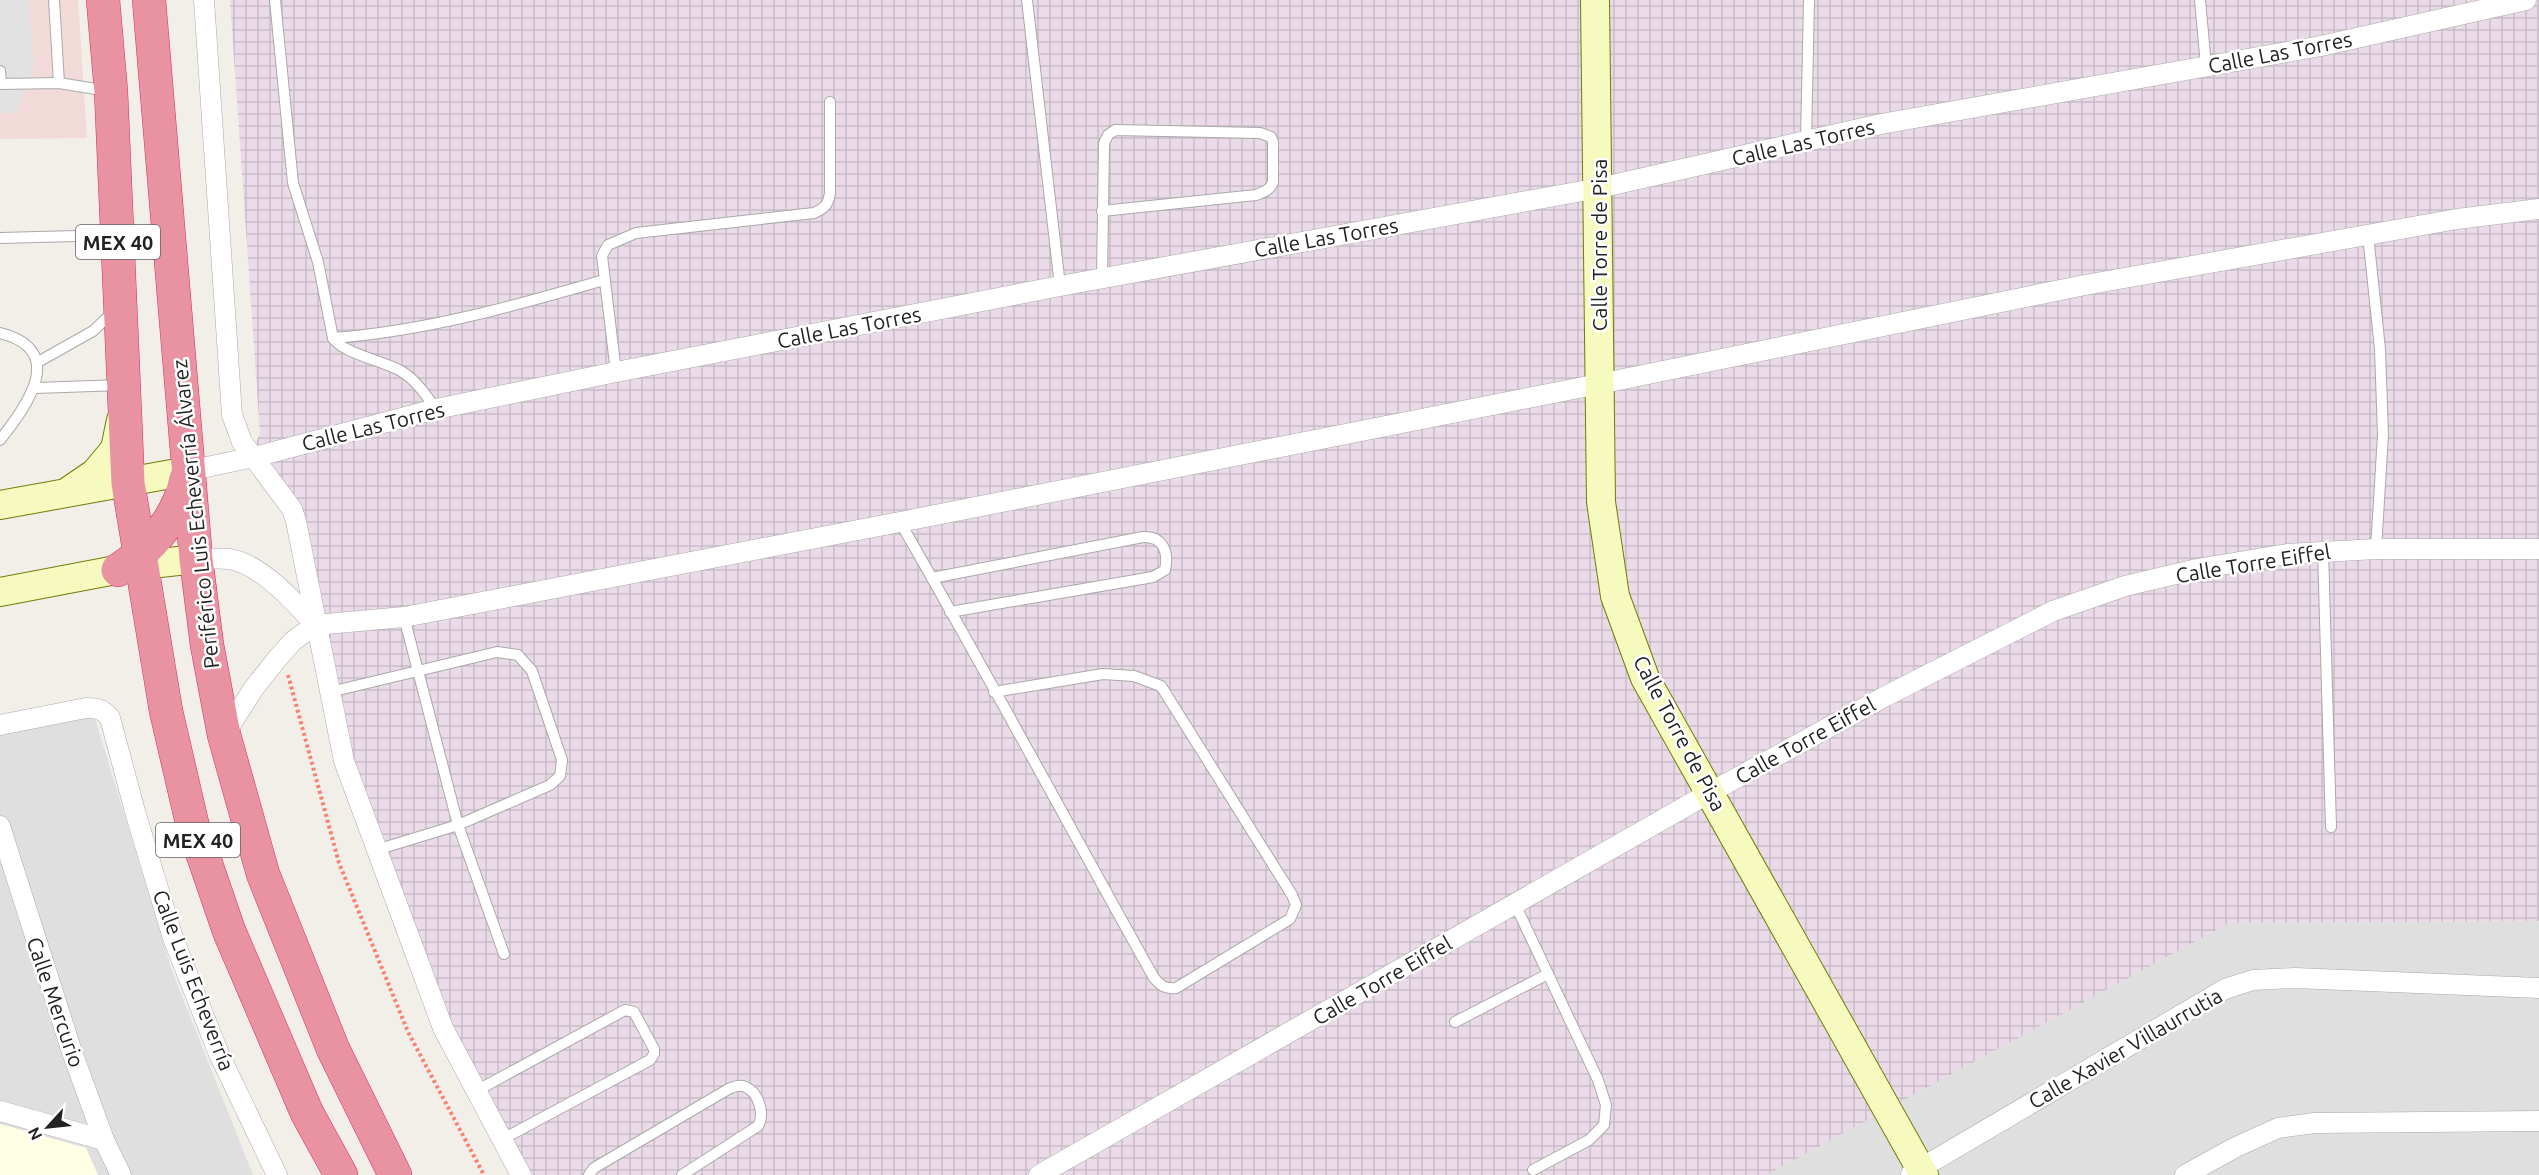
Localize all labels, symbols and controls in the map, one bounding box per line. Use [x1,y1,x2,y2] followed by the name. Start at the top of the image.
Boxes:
[2206,26,2354,78] street label: Calle Las Torres
[1729,114,1877,170] street label: Calle Las Torres
[1587,159,1611,331] street label: Calle Torre de Pisa
[1252,212,1400,262] street label: Calle Las Torres
[76,225,160,259] road number: MEX 40
[775,301,923,353] street label: Calle Las Torres
[167,358,223,670] street label: Periférico Luis Echeverría Álvarez
[299,397,447,455] street label: Calle Las Torres
[2174,539,2332,587] street label: Calle Torre Eiffel
[1629,651,1731,815] street label: Calle Torre de Pisa
[1731,692,1879,788] street label: Calle Torre Eiffel
[156,823,240,857] road number: MEX 40
[148,886,240,1074] street label: Calle Luis Echeverría
[1308,931,1456,1029] street label: Calle Torre Eiffel
[23,934,89,1070] street label: Calle Mercurio
[2024,983,2226,1113] street label: Calle Xavier Villaurrutia
[18,1097,78,1157] north arrow
[24,1124,45,1143] text: N

